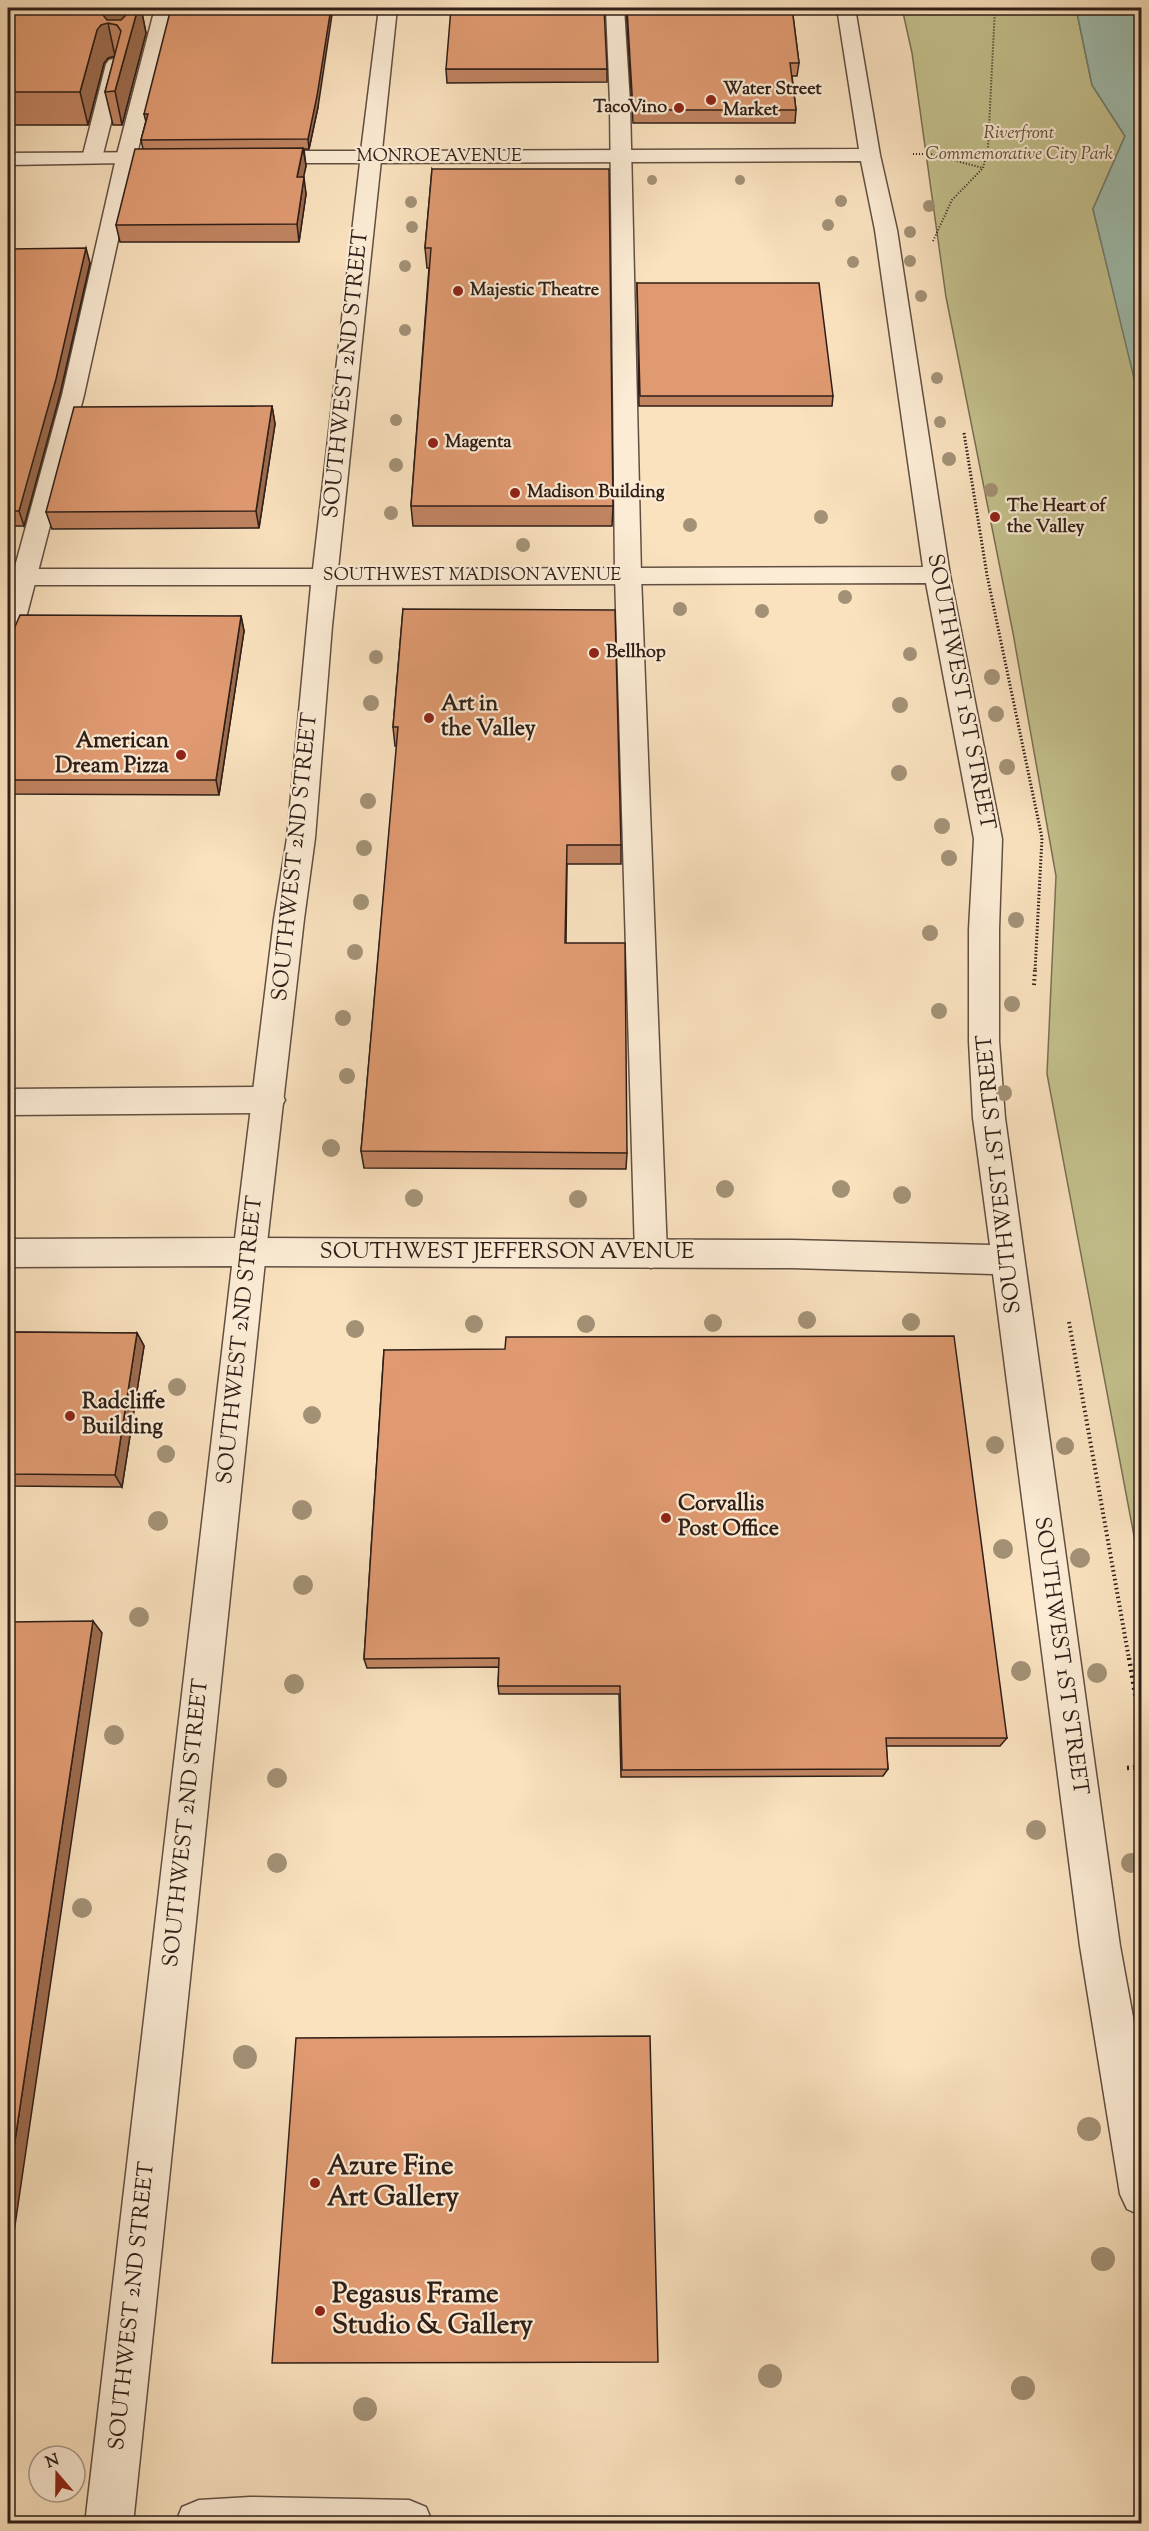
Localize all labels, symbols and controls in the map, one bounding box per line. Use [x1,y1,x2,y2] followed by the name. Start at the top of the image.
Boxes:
[723,77,823,124] place label: Water Street Market
[704,93,718,107] marker: Water Street Market
[593,95,667,121] place label: TacoVino
[672,101,686,115] marker: TacoVino
[925,121,1113,168] park label: Riverfront Commemorative City Park
[356,144,522,170] street label: MONROE AVENUE
[316,228,378,520] street label: SOUTHWEST 2ND STREET
[470,278,600,304] place label: Majestic Theatre
[451,284,465,298] marker: Majestic Theatre
[445,430,512,456] place label: Magenta
[426,436,440,450] marker: Magenta
[527,480,665,506] place label: Madison Building
[508,486,522,500] marker: Madison Building
[1007,494,1108,541] place label: The Heart of the Valley
[988,510,1002,524] marker: The Heart of the Valley
[918,551,1003,833] street label: SOUTHWEST 1ST STREET
[323,563,621,589] street label: SOUTHWEST MADISON AVENUE
[606,640,666,666] place label: Bellhop
[587,646,601,660] marker: Bellhop
[441,689,536,746] place label: Art in the Valley
[265,711,327,1003] street label: SOUTHWEST 2ND STREET
[422,711,436,725] marker: Art in the Valley
[55,726,170,783] place label: American Dream Pizza
[174,748,188,762] marker: American Dream Pizza
[969,1032,1031,1315] street label: SOUTHWEST 1ST STREET
[210,1194,272,1486] street label: SOUTHWEST 2ND STREET
[320,1237,694,1269] street label: SOUTHWEST JEFFERSON AVENUE
[82,1387,165,1444] place label: Radcliffe Building
[63,1409,77,1423] marker: Radcliffe Building
[678,1489,779,1546] place label: Corvallis Post Office
[659,1511,673,1525] marker: Corvallis Post Office
[1025,1515,1095,1798] street label: SOUTHWEST 1ST STREET
[156,1677,218,1969] street label: SOUTHWEST 2ND STREET
[327,2148,460,2218] place label: Azure Fine Art Gallery
[102,2160,164,2452] street label: SOUTHWEST 2ND STREET
[308,2176,322,2190] marker: Azure Fine Art Gallery
[332,2276,534,2346] place label: Pegasus Frame Studio & Gallery
[313,2304,327,2318] marker: Pegasus Frame Studio & Gallery
[27,2444,87,2504] north arrow
[43,2449,63,2475] text: N

